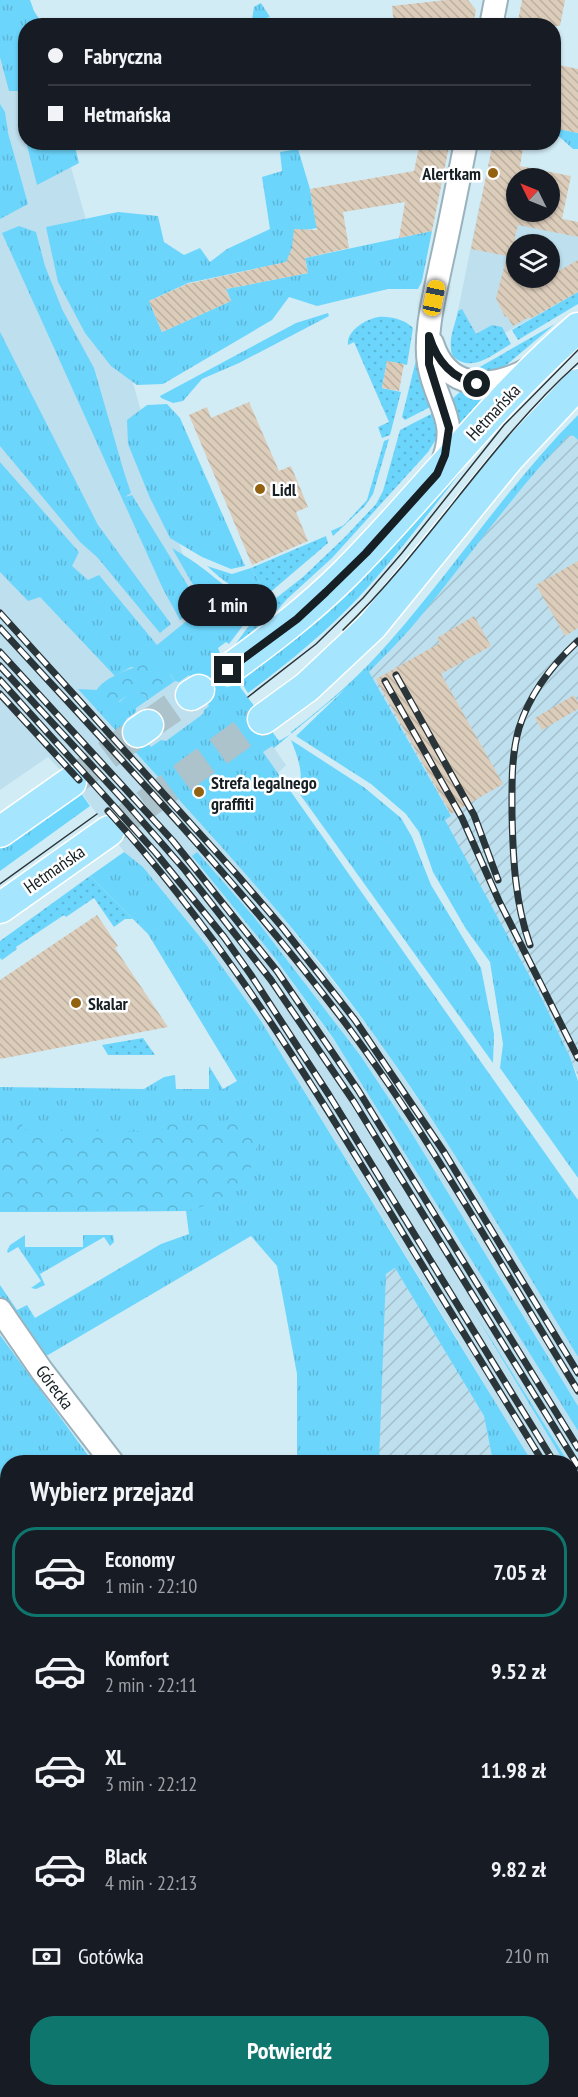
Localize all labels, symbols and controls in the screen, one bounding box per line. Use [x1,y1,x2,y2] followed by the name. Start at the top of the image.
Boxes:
[84,42,162,70] text: Fabryczna
[84,100,171,128] text: Hetmańska
[421,162,481,185] place label: Alertkam
[486,166,500,180] marker: Alertkam
[506,168,560,222] north arrow
[506,168,560,288] map controls
[506,234,560,288] button: layers
[421,279,447,317] car
[463,370,490,397] route start
[461,379,525,445] street label: Hetmańska
[272,478,297,501] place label: Lidl
[253,482,267,496] marker: Lidl
[178,583,278,625] callout: 1 min
[207,592,248,618] text: 1 min
[214,656,241,683] route end
[211,771,317,815] place label: Strefa legalnego graffiti
[192,785,206,799] marker: Strefa legalnego graffiti
[19,840,89,898] street label: Hetmańska
[88,992,129,1015] place label: Skalar
[69,996,83,1010] marker: Skalar
[31,1360,79,1414] street label: Górecka
[30,1474,194,1508] text: Wybierz przejazd
[33,1545,87,1599] icon: car
[105,1545,175,1573] text: Economy
[493,1558,546,1586] text: 7.05 zł
[105,1573,197,1599] text: 1 min · 22:10
[33,1644,87,1698] icon: car
[105,1644,169,1672] text: Komfort
[491,1657,546,1685] text: 9.52 zł
[105,1672,197,1698] text: 2 min · 22:11
[33,1743,87,1797] icon: car
[105,1743,126,1771] text: XL
[481,1756,546,1784] text: 11.98 zł
[105,1771,197,1797] text: 3 min · 22:12
[33,1842,87,1896] icon: car
[105,1842,147,1870] text: Black
[491,1855,546,1883] text: 9.82 zł
[105,1870,197,1896] text: 4 min · 22:13
[30,1940,63,1973] icon: cash
[78,1942,144,1970] text: Gotówka
[505,1943,549,1969] text: 210 m
[30,2016,549,2085] button: Potwierdź

